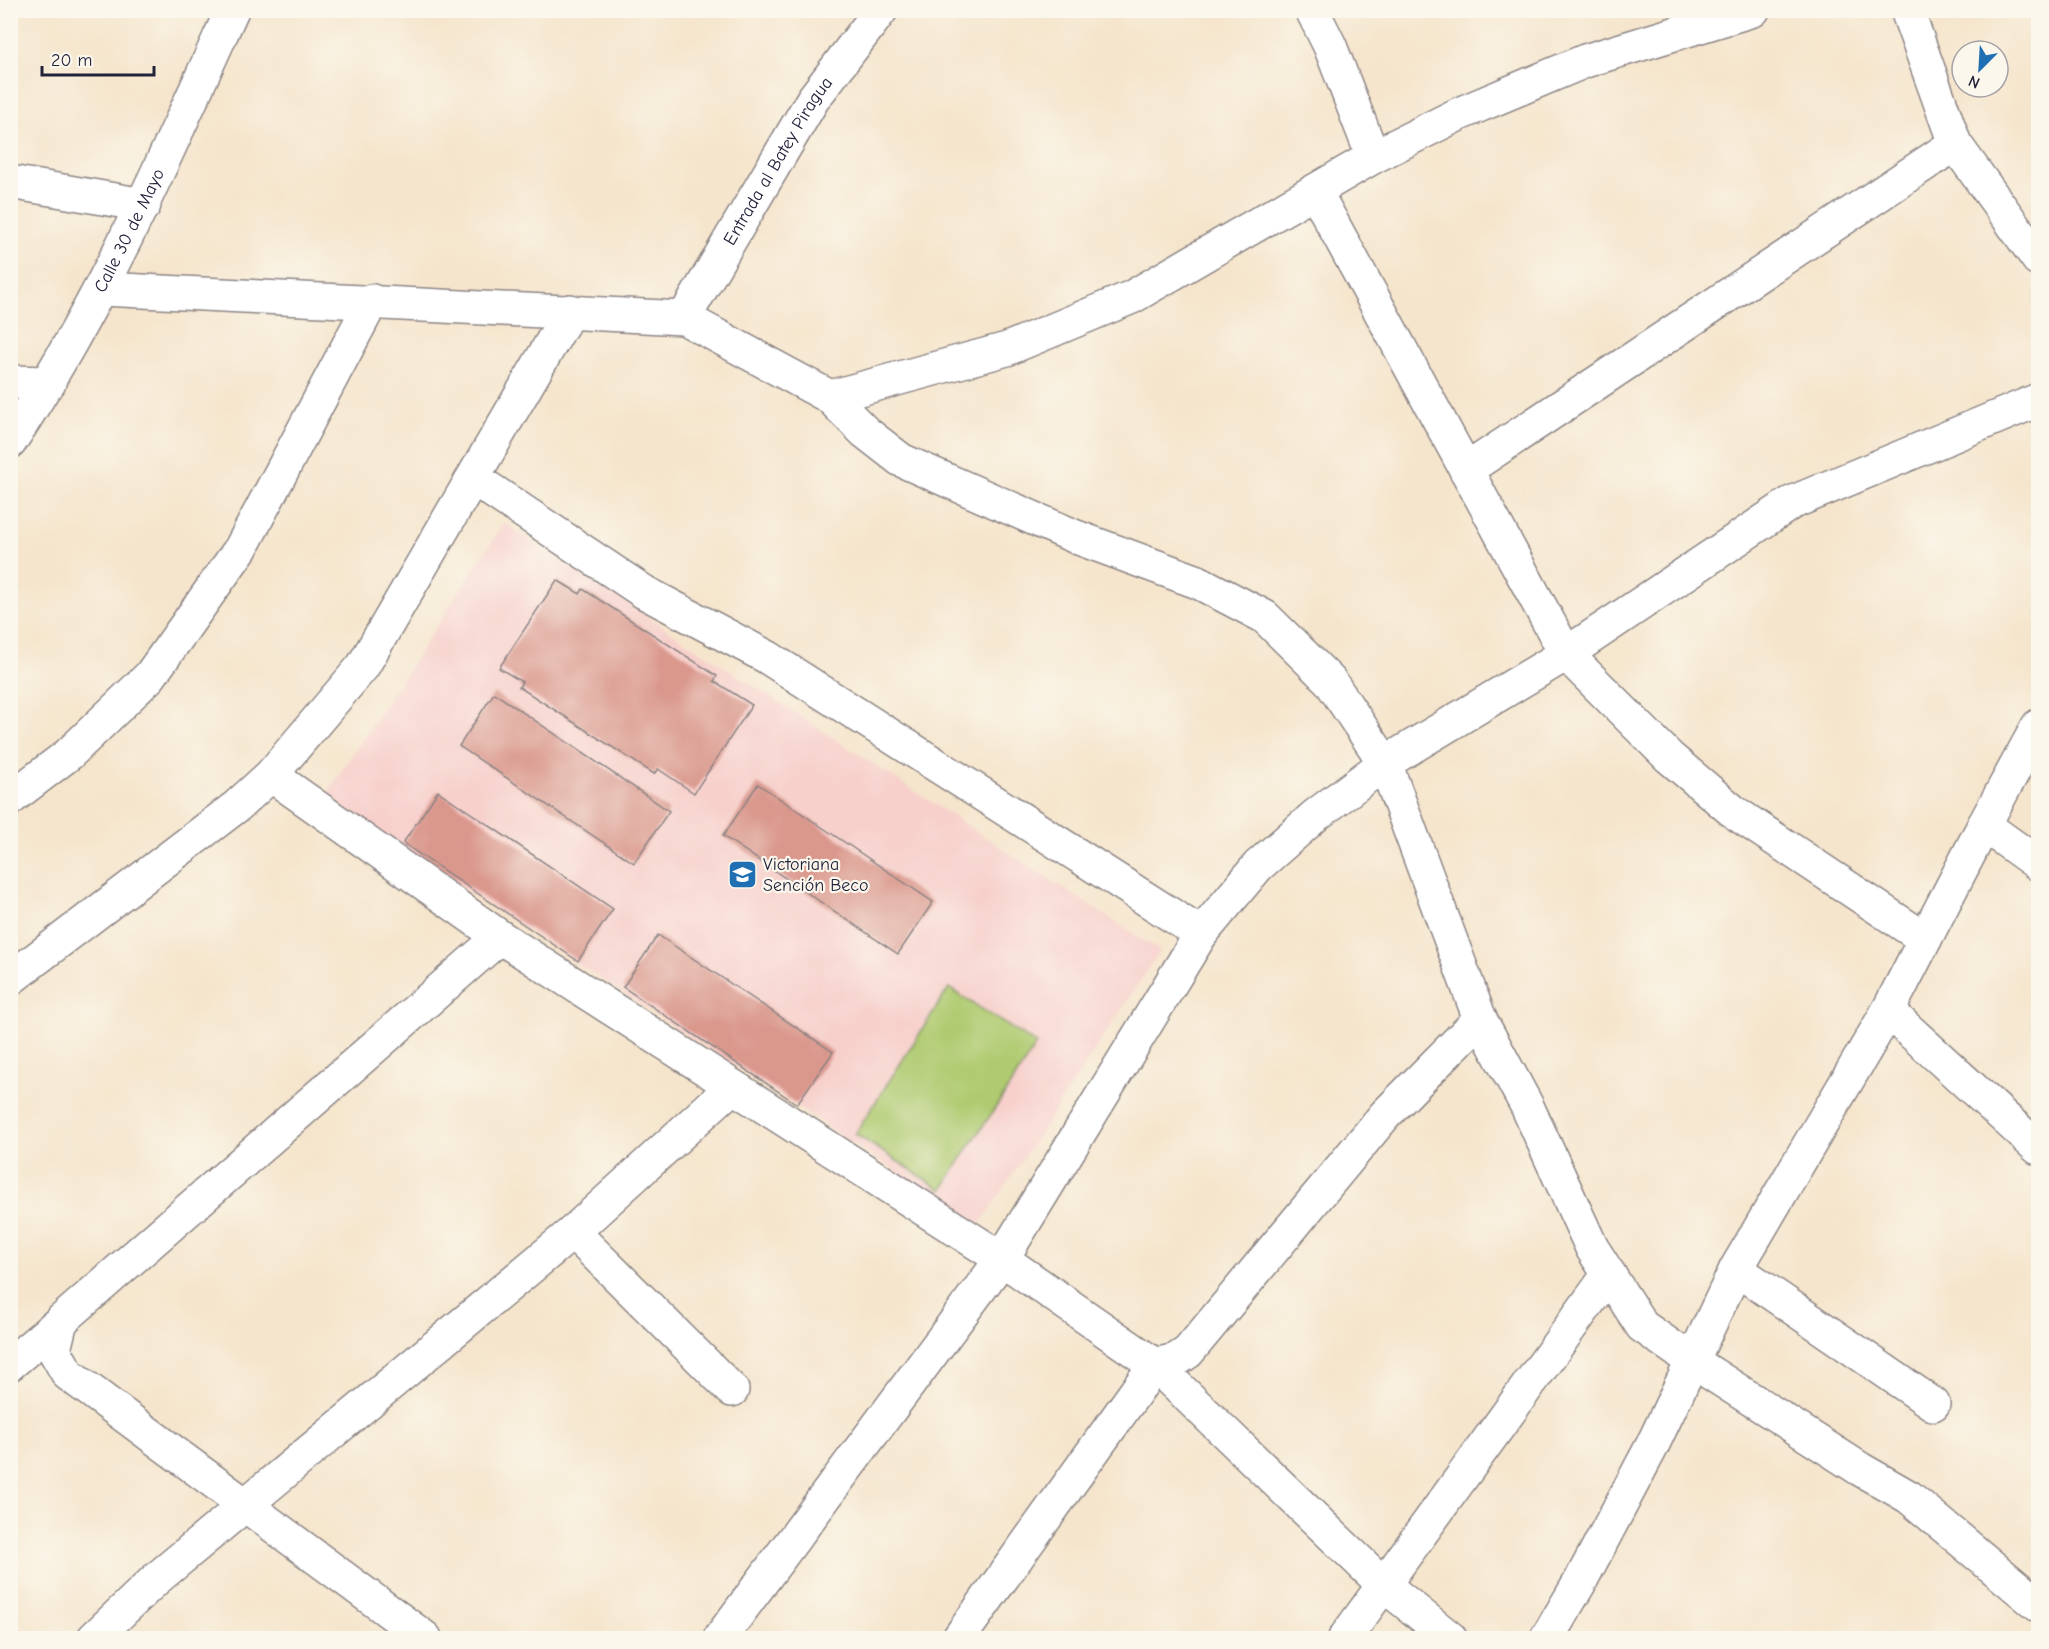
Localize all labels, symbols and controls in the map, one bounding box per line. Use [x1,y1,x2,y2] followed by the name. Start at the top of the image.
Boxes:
[42,39,154,77] scale bar
[1950,39,2010,99] north arrow
[51,50,92,71] text: 20 m
[1966,71,1983,92] text: N
[719,73,837,249] street label: Entrada al Batey Piragua
[89,165,169,296] street label: Calle 30 de Mayo
[763,854,869,896] place label: Victoriana Sención Beco
[726,858,758,890] school or university icon: Victoriana Sención Beco

